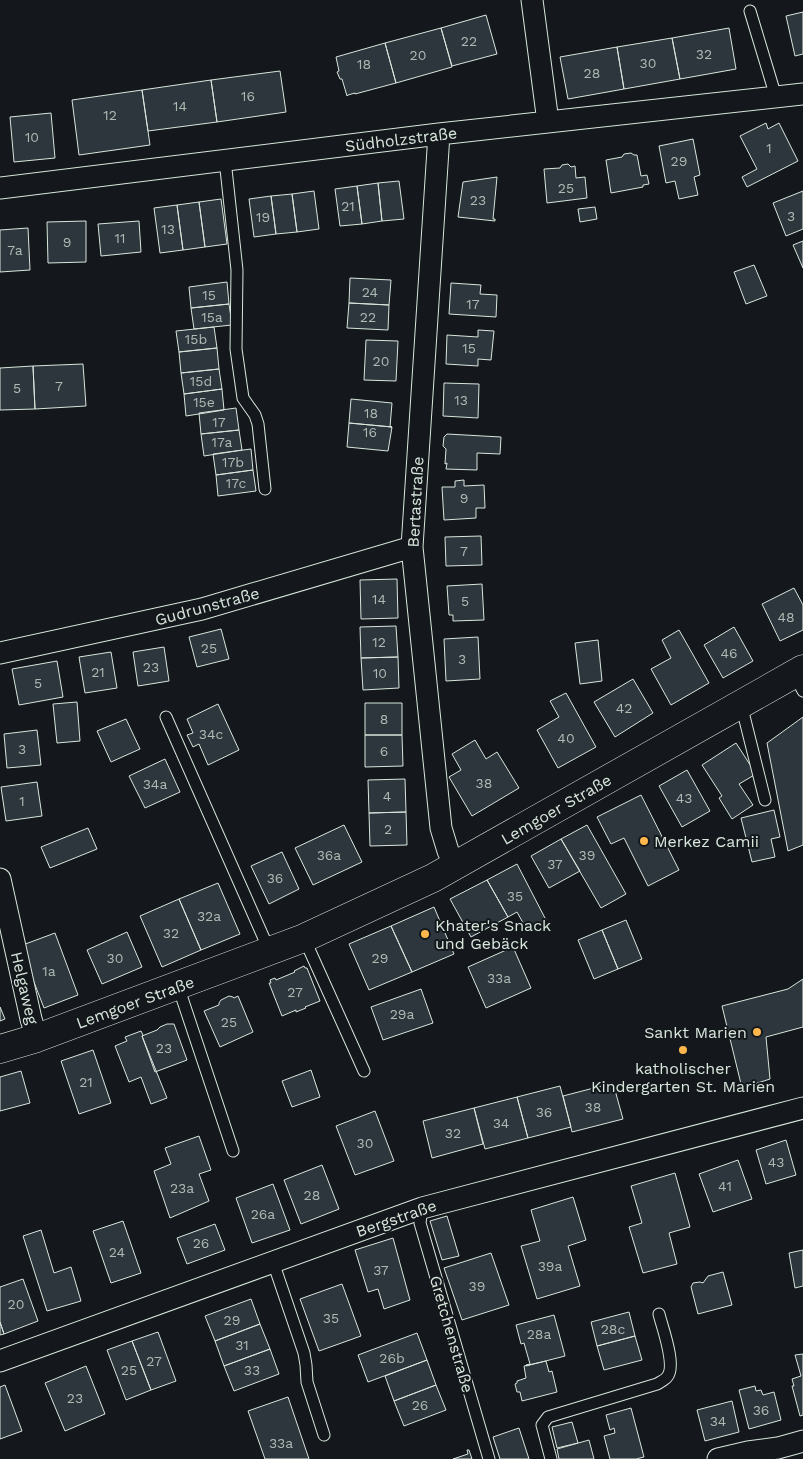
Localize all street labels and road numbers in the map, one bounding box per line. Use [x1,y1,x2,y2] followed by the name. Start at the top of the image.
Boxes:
[344,123,458,156] street label: Südholzstraße
[404,456,427,548] street label: Bertastraße
[153,583,261,630] street label: Gudrunstraße
[498,770,615,849] street label: Lemgoer Straße
[7,950,42,1027] street label: Helgaweg
[74,972,197,1033] street label: Lemgoer Straße
[353,1196,439,1241] street label: Bergstraße
[426,1273,477,1395] street label: Gretchenstraße

